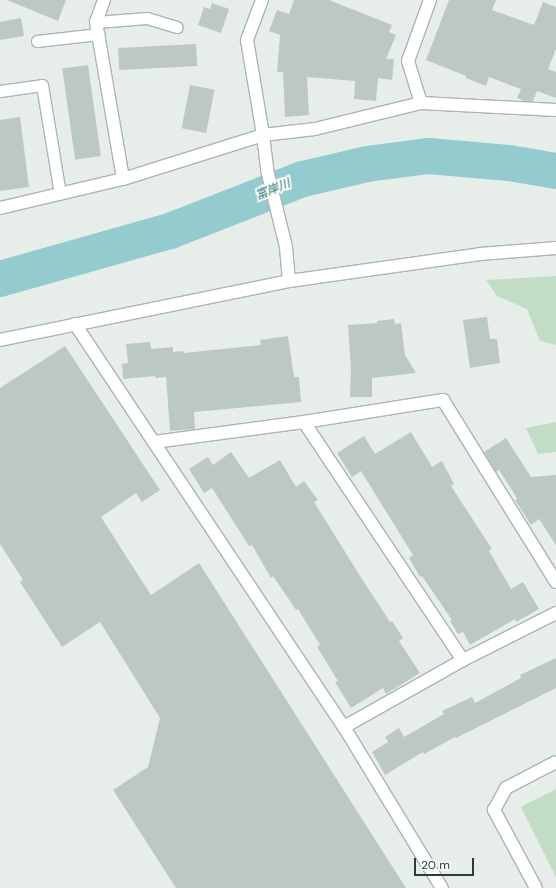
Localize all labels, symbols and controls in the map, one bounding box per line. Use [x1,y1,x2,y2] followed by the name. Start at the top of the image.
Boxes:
[254,177,292,203] water label: 富岸川
[416,850,476,876] scale bar
[421,857,450,873] text: 20 m

